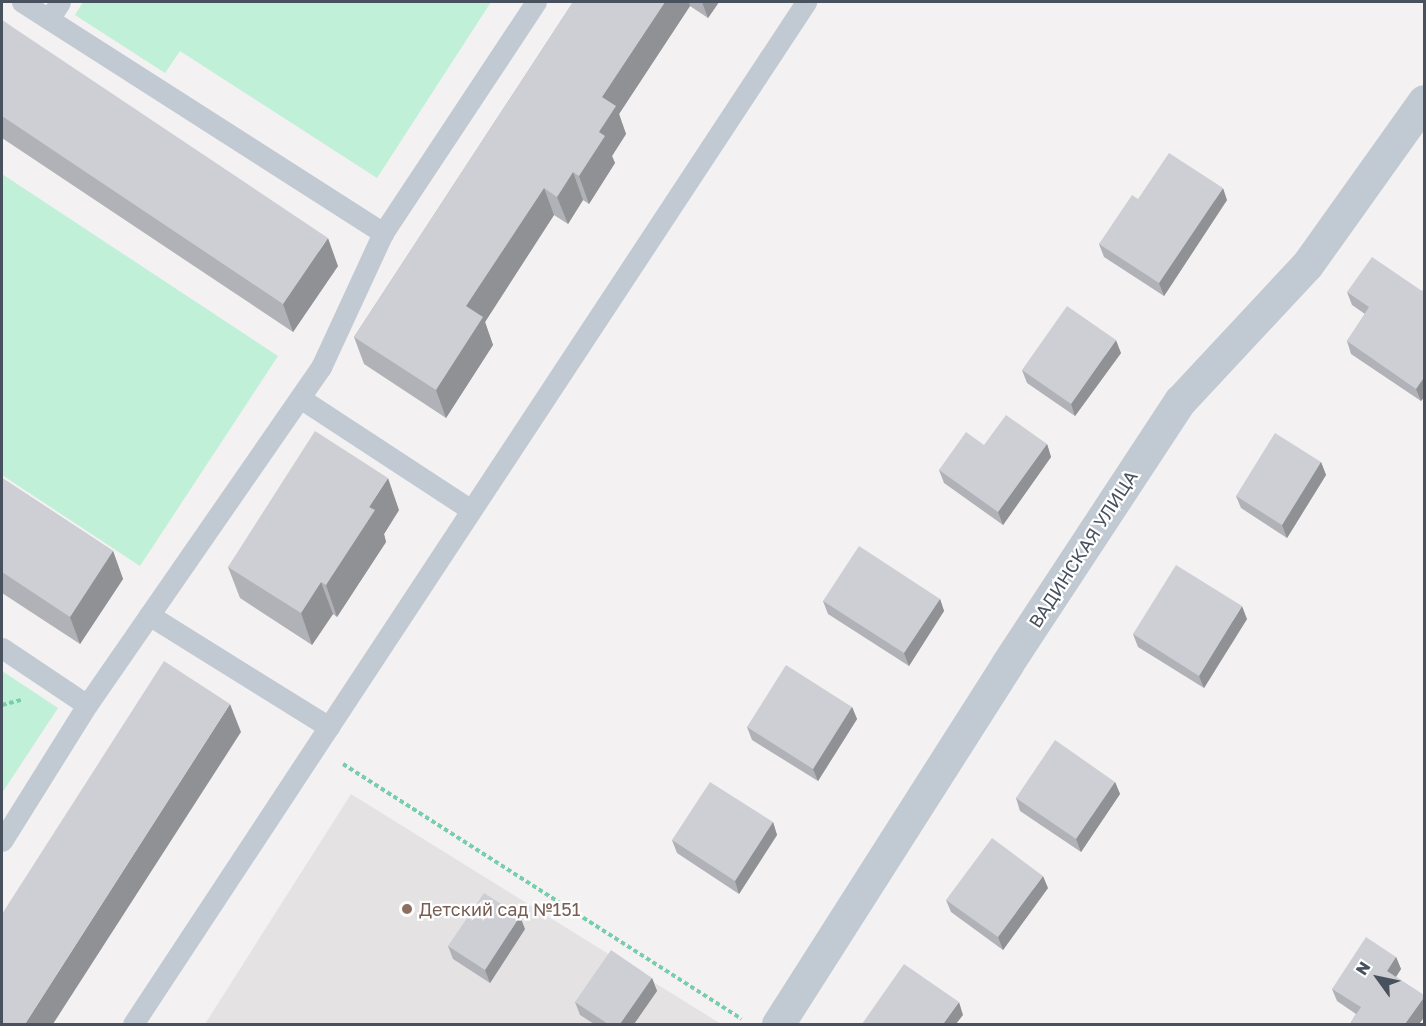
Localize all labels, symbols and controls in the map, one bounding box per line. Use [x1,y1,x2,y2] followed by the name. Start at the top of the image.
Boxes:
[1024,466,1142,632] street label: ВАДИНСКАЯ УЛИЦА
[419,898,580,920] place label: Детский сад №151
[400,902,414,916] marker: Детский сад №151
[1348,948,1408,1008] north arrow
[1351,958,1375,979] text: N

